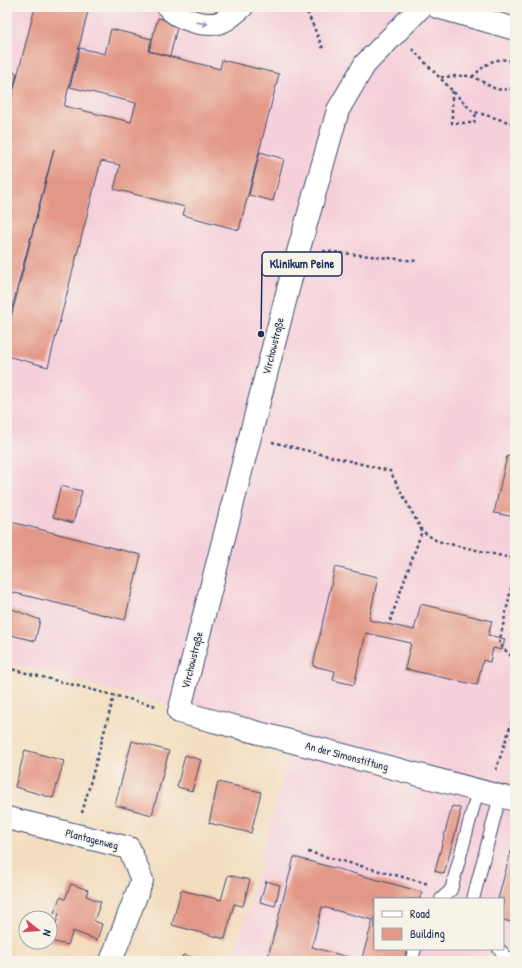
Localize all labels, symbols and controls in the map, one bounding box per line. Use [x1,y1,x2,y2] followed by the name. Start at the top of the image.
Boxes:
[196,19,209,27] one-way arrow
[262,252,342,276] callout: Klinikum Peine
[270,255,334,272] text: Klinikum Peine
[259,316,287,376] street label: Virchowstraße
[178,630,206,690] street label: Virchowstraße
[304,738,390,774] street label: An der Simonstiftung
[64,826,120,852] street label: Plantagenweg
[374,898,504,950] legend
[410,905,430,922] text: Road
[18,910,58,950] north arrow
[410,925,445,942] text: Building
[40,928,55,938] text: N

